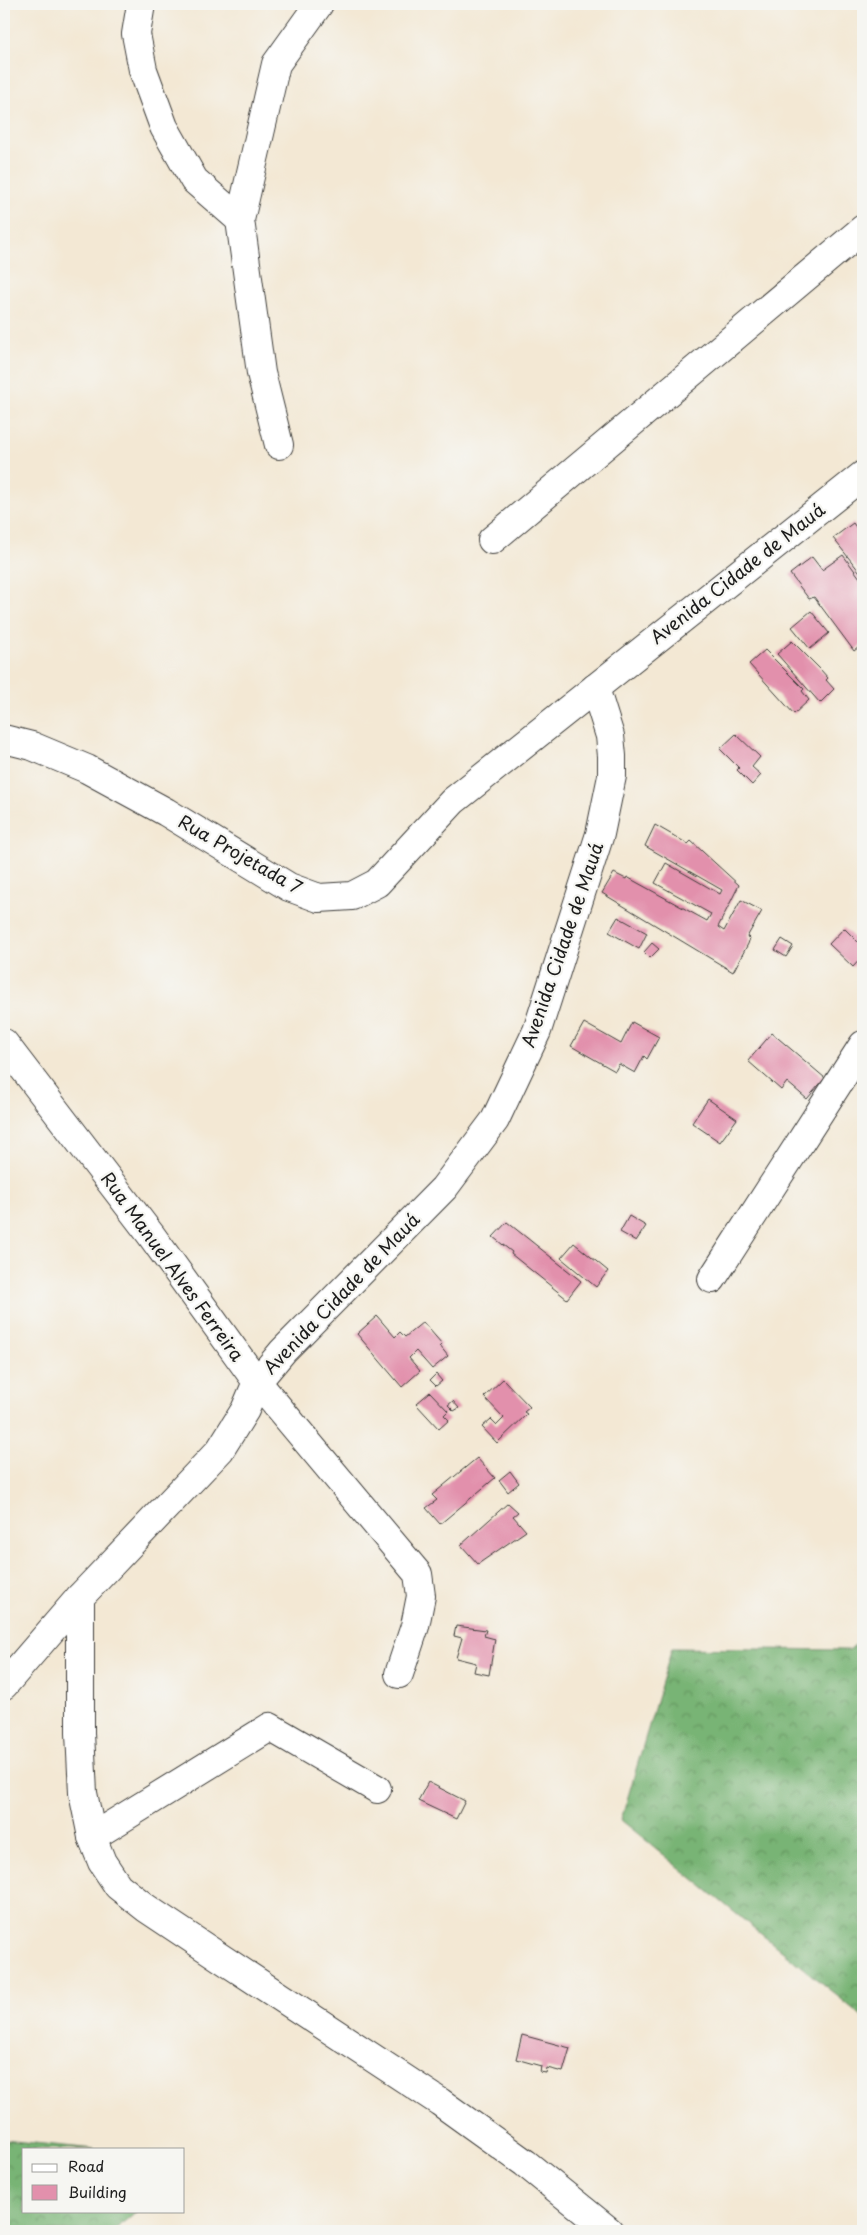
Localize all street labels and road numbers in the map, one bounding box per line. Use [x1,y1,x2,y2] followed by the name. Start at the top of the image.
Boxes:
[644,495,831,650] street label: Avenida Cidade de Mauá
[174,807,308,900] street label: Rua Projetada 7
[514,838,610,1051] street label: Avenida Cidade de Mauá
[95,1166,252,1367] street label: Rua Manuel Alves Ferreira
[256,1206,426,1380] street label: Avenida Cidade de Mauá

